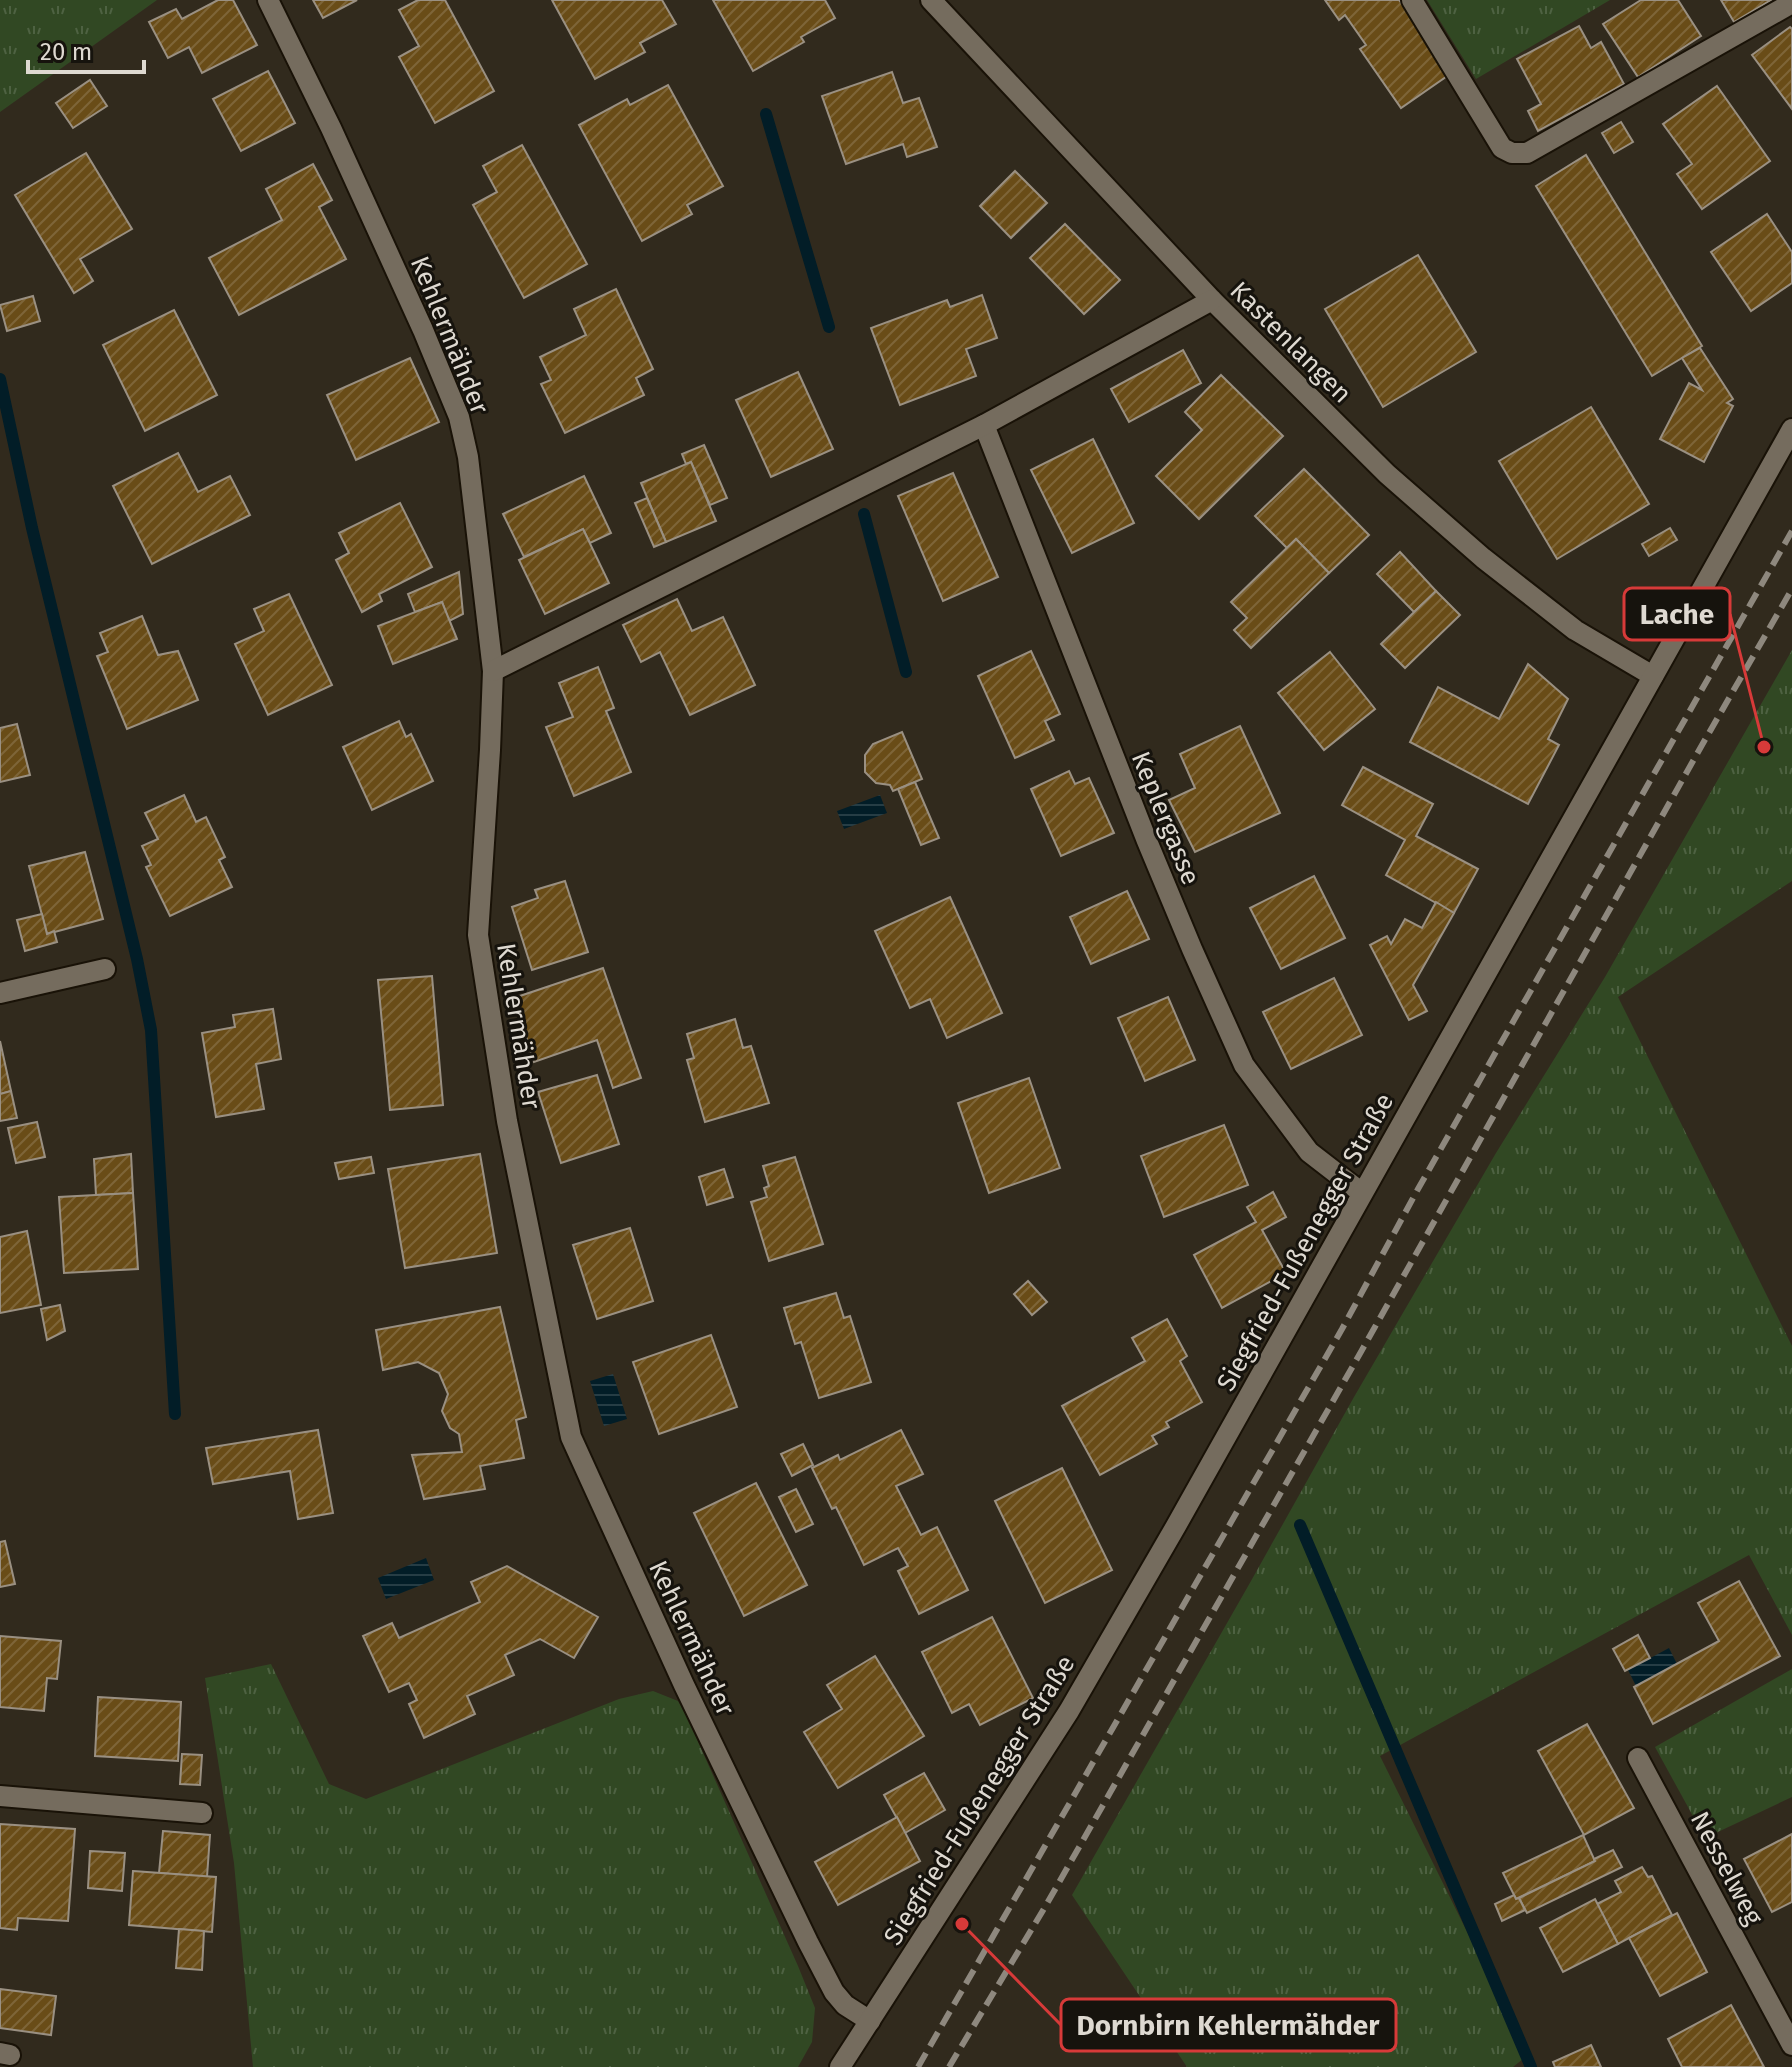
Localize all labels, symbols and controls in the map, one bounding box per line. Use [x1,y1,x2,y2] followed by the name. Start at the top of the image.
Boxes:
[28,24,144,74] scale bar
[40,38,92,66] text: 20 m
[404,252,495,419] street label: Kehlermähder
[1223,275,1358,410] street label: Kastenlangen
[1624,588,1730,640] callout: Lache
[1640,598,1714,631] text: Lache
[1125,747,1206,889] street label: Keplergasse
[490,941,547,1111] street label: Kehlermähder
[1211,1088,1400,1396] street label: Siegfried-Fußenegger Straße
[642,1556,741,1721] street label: Kehlermähder
[877,1650,1081,1951] street label: Siegfried-Fußenegger Straße
[1684,1806,1770,1931] street label: Nesselweg
[1061,1999,1396,2051] callout: Dornbirn Kehlermähder
[1077,2009,1380,2042] text: Dornbirn Kehlermähder

